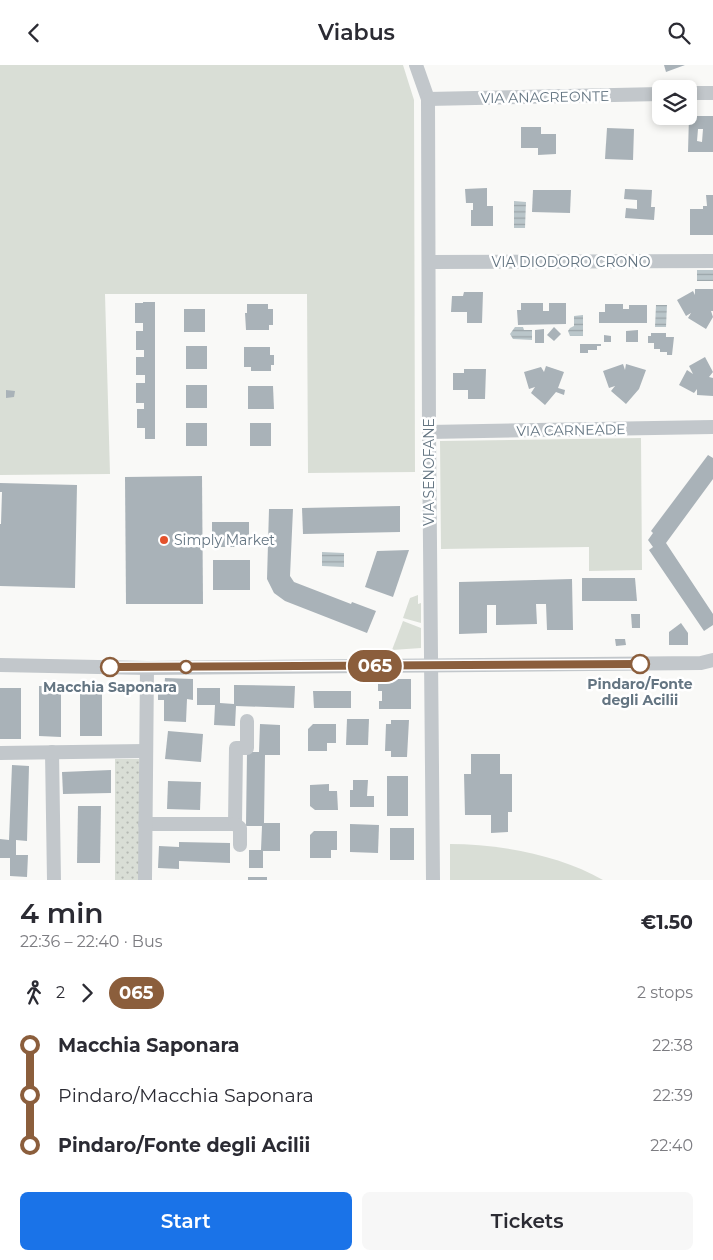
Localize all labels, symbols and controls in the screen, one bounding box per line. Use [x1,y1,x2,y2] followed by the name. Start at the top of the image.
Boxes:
[20,19,48,47] icon: back
[318,19,395,46] text: Viabus
[665,19,693,47] icon: search
[652,80,697,125] map controls
[652,80,697,125] button: layers
[480,87,610,107] street label: VIA ANACREONTE
[492,253,651,271] street label: VIA DIODORO CRONO
[420,418,438,526] street label: VIA SENOFANE
[516,420,626,440] street label: VIA CARNEADE
[174,531,275,549] place label: Simply Market
[158,534,170,546] marker: Simply Market
[346,650,404,682] line badge: 065
[630,654,650,674] marker: Pindaro/Fonte degli Acilii
[358,655,392,677] text: 065
[100,657,120,677] marker: Macchia Saponara
[179,660,193,674] unlabelled marker
[587,675,693,709] place label: Pindaro/Fonte degli Acilii
[43,678,177,696] place label: Macchia Saponara
[20,896,104,930] text: 4 min
[641,911,693,934] text: €1.50
[20,932,163,951] text: 22:36 – 22:40 · Bus
[20,979,48,1007] icon: walk
[73,979,101,1007] icon: forward
[119,982,154,1004] text: 065
[56,983,65,1002] text: 2
[637,983,693,1002] text: 2 stops
[58,1034,240,1057] text: Macchia Saponara
[652,1036,693,1055] text: 22:38
[58,1084,314,1107] text: Pindaro/Macchia Saponara
[653,1086,693,1105] text: 22:39
[58,1134,310,1157] text: Pindaro/Fonte degli Acilii
[650,1136,693,1155] text: 22:40
[20,1192,352,1250] button: Start
[362,1192,693,1250] button: Tickets

